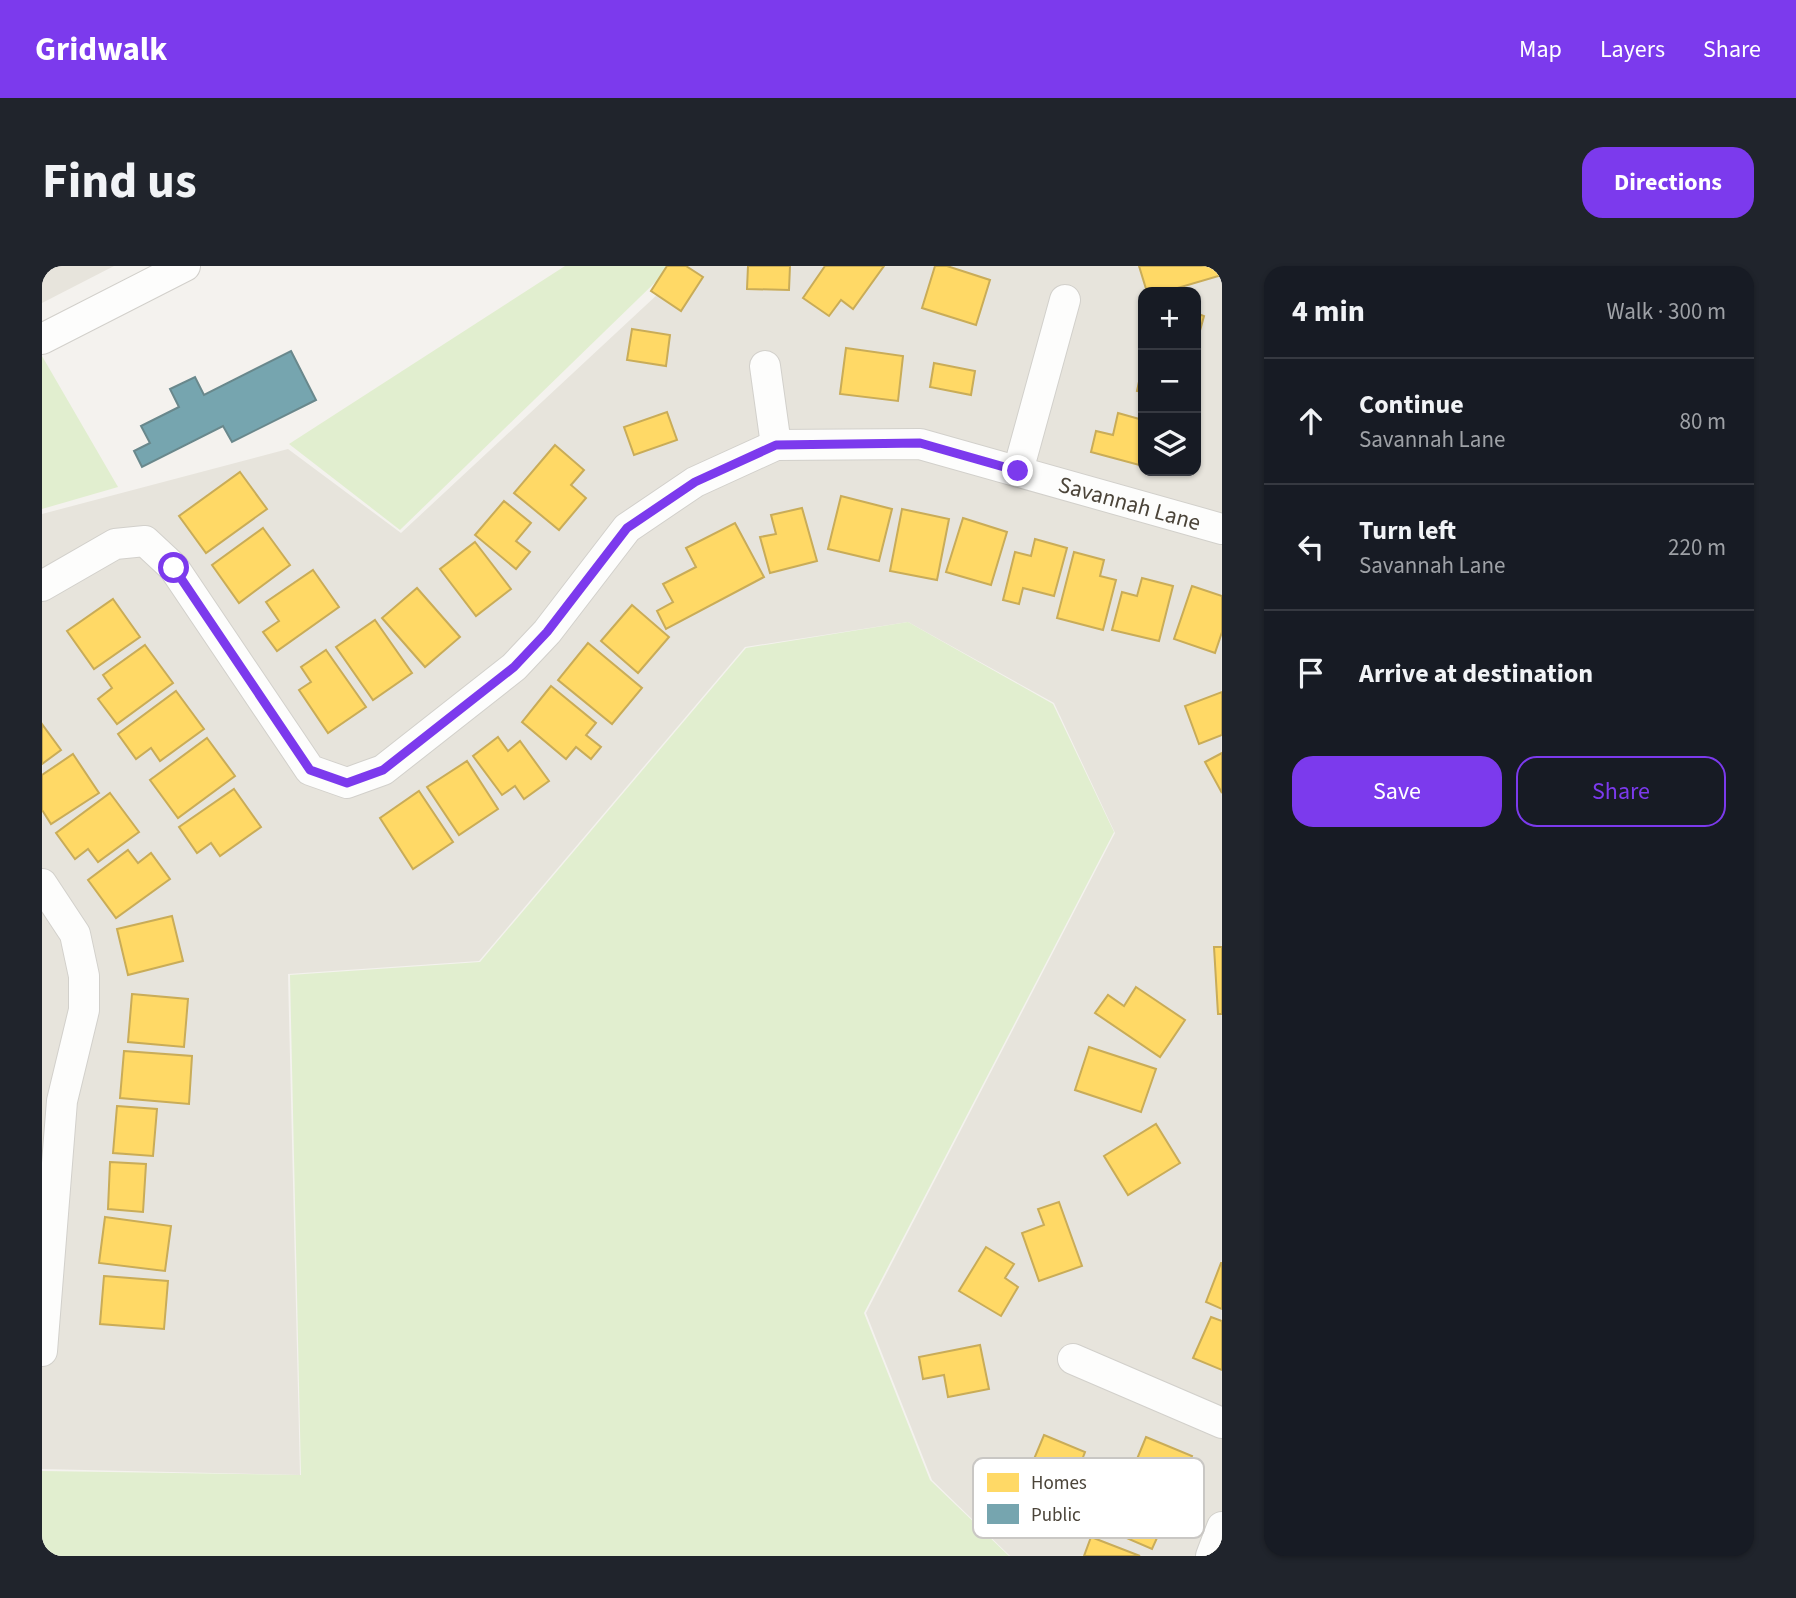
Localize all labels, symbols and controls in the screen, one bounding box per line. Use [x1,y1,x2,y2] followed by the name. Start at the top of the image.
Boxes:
[35,26,167,73] text: Gridwalk
[1519,32,1562,67] text: Map
[1600,32,1665,67] text: Layers
[1703,32,1761,67] text: Share
[42,147,197,217] text: Find us
[1582,147,1754,218] button: Directions
[1138,287,1201,476] map controls
[1138,287,1201,350] button: +
[1292,290,1365,333] text: 4 min
[1607,295,1726,328] text: Walk · 300 m
[1138,350,1201,413] button: −
[1359,386,1464,423] text: Continue
[1292,402,1330,440] icon: ahead
[1679,405,1726,438] text: 80 m
[1138,413,1201,476] button: layers
[1359,423,1505,456] text: Savannah Lane
[1002,455,1033,486] route end
[1055,467,1205,539] street label: Savannah Lane
[1359,512,1456,549] text: Turn left
[1292,528,1330,566] icon: left
[1668,531,1726,564] text: 220 m
[1359,549,1505,582] text: Savannah Lane
[158,552,189,583] route start
[1292,654,1330,692] icon: arrive
[1359,655,1593,692] text: Arrive at destination
[1292,756,1502,827] button: Save
[1516,756,1726,827] button: Share
[973,1458,1204,1538] legend
[1031,1470,1087,1497] text: Homes
[1031,1502,1081,1529] text: Public

